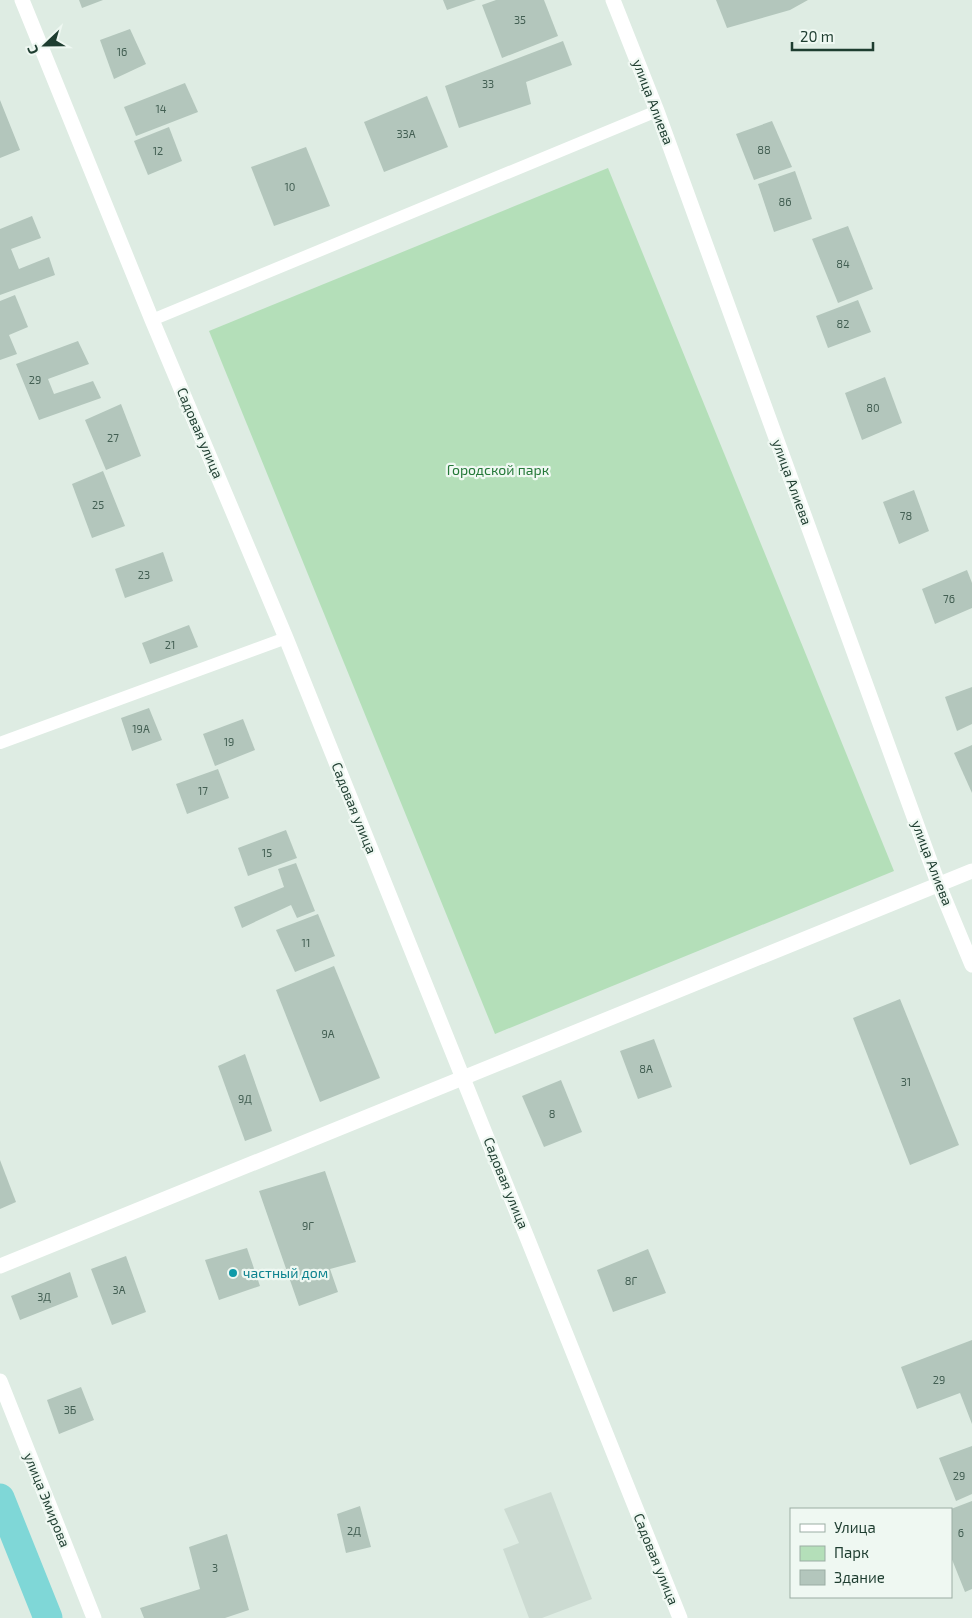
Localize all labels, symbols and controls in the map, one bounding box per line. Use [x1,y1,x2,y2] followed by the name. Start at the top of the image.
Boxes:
[514,13,526,26] house number: 35
[20,20,70,70] north arrow
[792,20,873,52] scale bar
[800,27,834,45] text: 20 m
[23,43,42,57] text: С
[117,45,127,58] house number: 16
[629,57,678,147] street label: улица Алиева
[482,77,494,90] house number: 33
[155,102,167,115] house number: 14
[396,127,416,140] house number: 33А
[757,143,771,156] house number: 88
[153,144,163,157] house number: 12
[284,180,296,193] house number: 10
[779,195,791,208] house number: 86
[836,257,850,270] house number: 84
[837,317,849,330] house number: 82
[29,373,41,386] house number: 29
[174,385,227,481] street label: Садовая улица
[866,401,880,414] house number: 80
[107,431,119,444] house number: 27
[769,437,816,527] street label: улица Алиева
[447,461,550,478] park label: Городской парк
[92,498,104,511] house number: 25
[900,509,912,522] house number: 78
[138,568,150,581] house number: 23
[943,592,955,605] house number: 76
[165,638,175,651] house number: 21
[132,722,150,735] house number: 19А
[224,735,234,748] house number: 19
[328,760,381,856] street label: Садовая улица
[198,784,208,797] house number: 17
[908,818,957,908] street label: улица Алиева
[262,846,272,859] house number: 15
[302,936,310,949] house number: 11
[321,1027,335,1040] house number: 9А
[639,1062,653,1075] house number: 8А
[901,1075,911,1088] house number: 31
[238,1092,252,1105] house number: 9Д
[549,1107,555,1120] house number: 8
[480,1135,533,1231] street label: Садовая улица
[302,1219,314,1232] house number: 9Г
[243,1264,328,1281] place label: частный дом
[227,1267,239,1279] marker: частный дом
[625,1274,637,1287] house number: 8Г
[113,1283,126,1296] house number: 3А
[37,1290,51,1303] house number: 3Д
[933,1373,945,1386] house number: 29
[64,1403,77,1416] house number: 3Б
[21,1450,74,1550] street label: улица Эмирова
[953,1469,965,1482] house number: 29
[790,1508,952,1598] legend
[630,1511,683,1607] street label: Садовая улица
[834,1518,876,1536] text: Улица
[347,1524,361,1537] house number: 2Д
[958,1526,964,1539] house number: 6
[834,1543,869,1561] text: Парк
[212,1561,218,1574] house number: 3
[834,1568,885,1586] text: Здание

